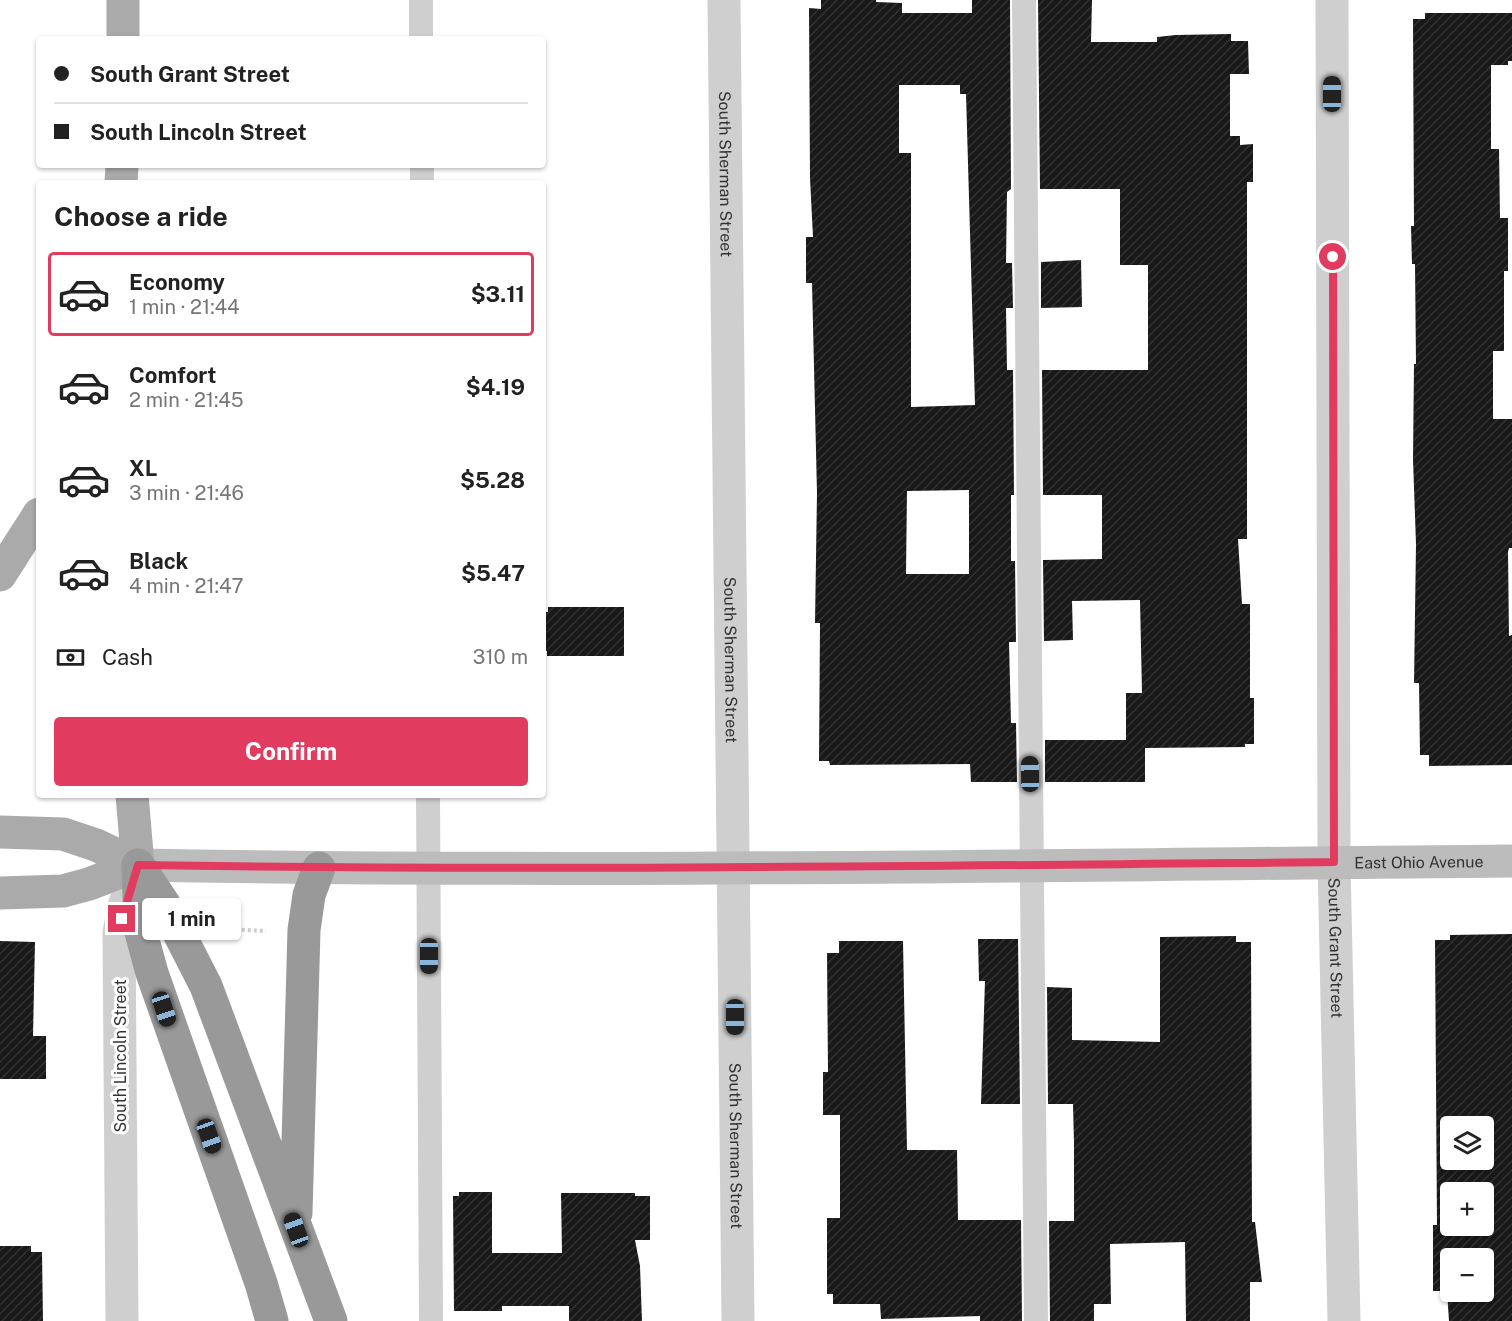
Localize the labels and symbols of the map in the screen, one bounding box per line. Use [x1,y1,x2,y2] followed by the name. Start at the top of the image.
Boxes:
[1323,76,1341,112] car
[715,91,736,257] street label: South Sherman Street
[1319,243,1346,270] route start
[721,577,741,743] street label: South Sherman Street
[1021,756,1039,792] car
[1354,852,1484,872] street label: East Ohio Avenue
[1325,877,1347,1019] street label: South Grant Street
[143,898,242,940] callout: 1 min
[108,905,135,932] route end
[420,938,438,974] car
[111,979,130,1133] street label: South Lincoln Street
[150,989,178,1029] car
[726,999,744,1035] car
[726,1063,747,1229] street label: South Sherman Street
[194,1116,224,1156] car
[281,1210,311,1250] car

